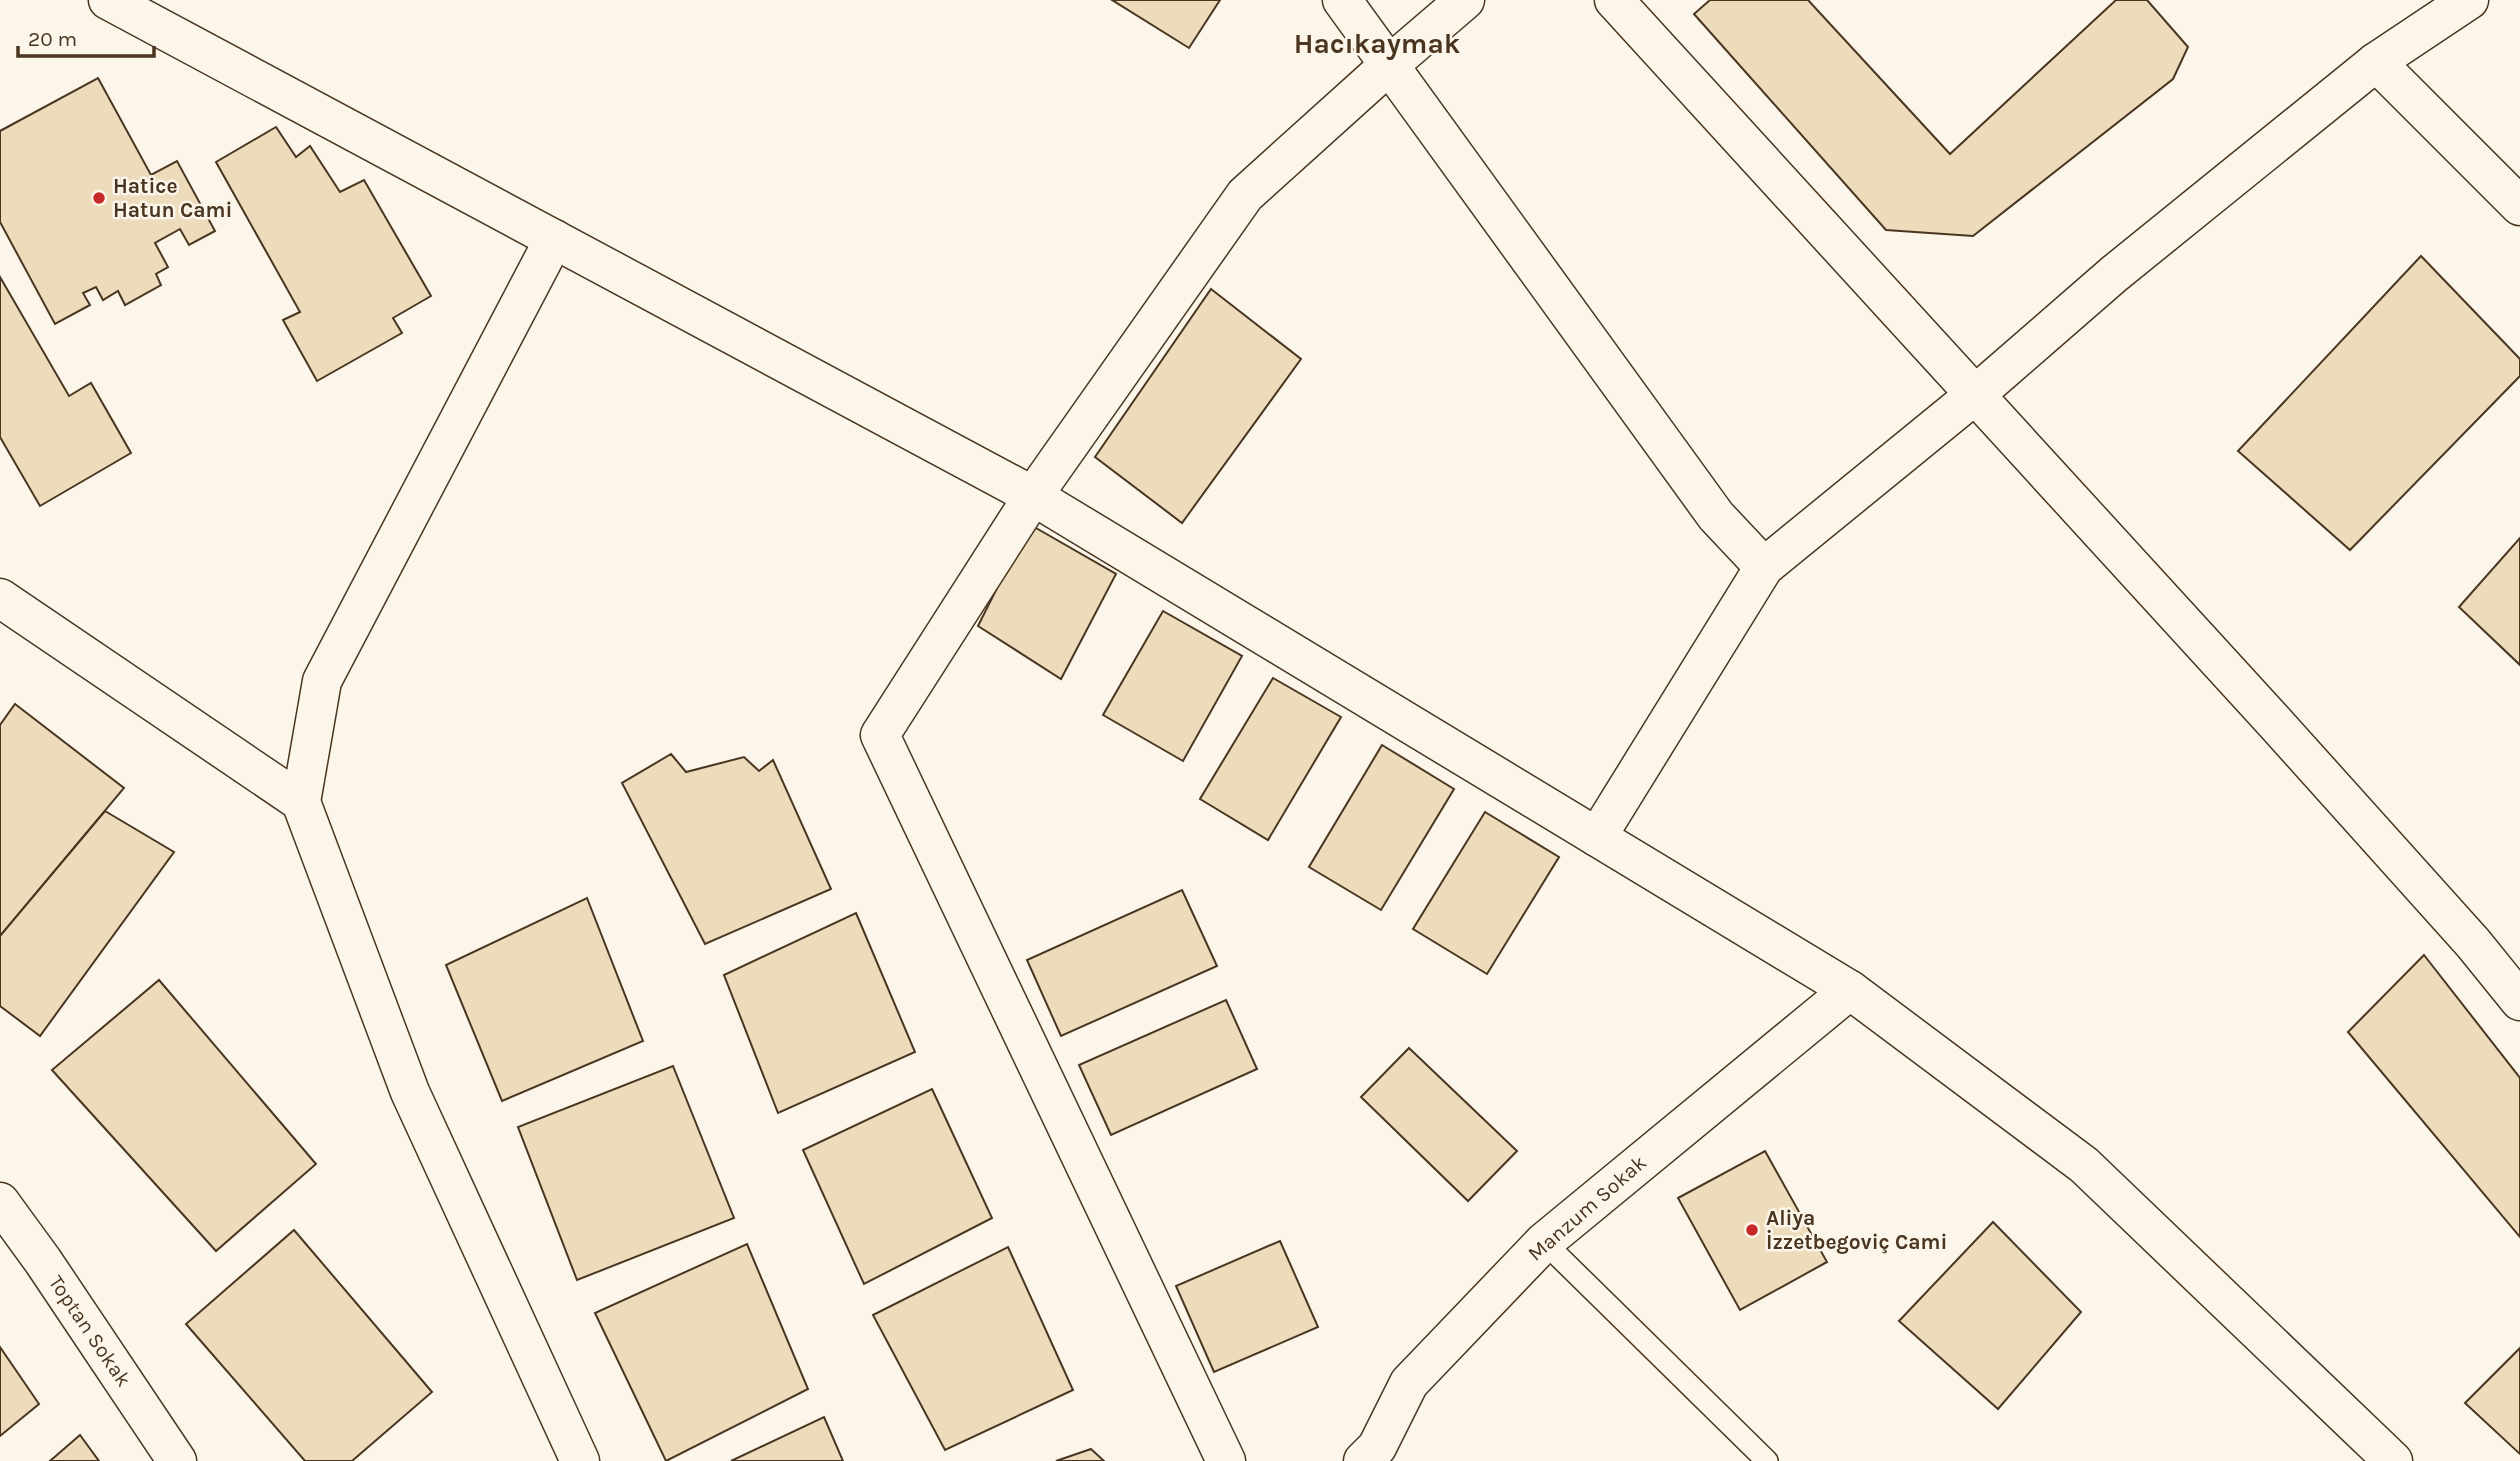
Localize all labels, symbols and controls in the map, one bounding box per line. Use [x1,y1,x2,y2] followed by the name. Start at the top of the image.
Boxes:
[18,14,154,58] scale bar
[28,27,77,51] text: 20 m
[1294,27,1461,60] district label: Hacıkaymak
[113,174,232,222] place label: Hatice Hatun Cami
[91,190,107,206] marker: Hatice Hatun Cami
[1523,1150,1651,1266] street label: Manzum Sokak
[1766,1206,1947,1254] place label: Aliya İzzetbegoviç Cami
[1744,1222,1760,1238] marker: Aliya İzzetbegoviç Cami
[44,1271,136,1391] street label: Toptan Sokak

